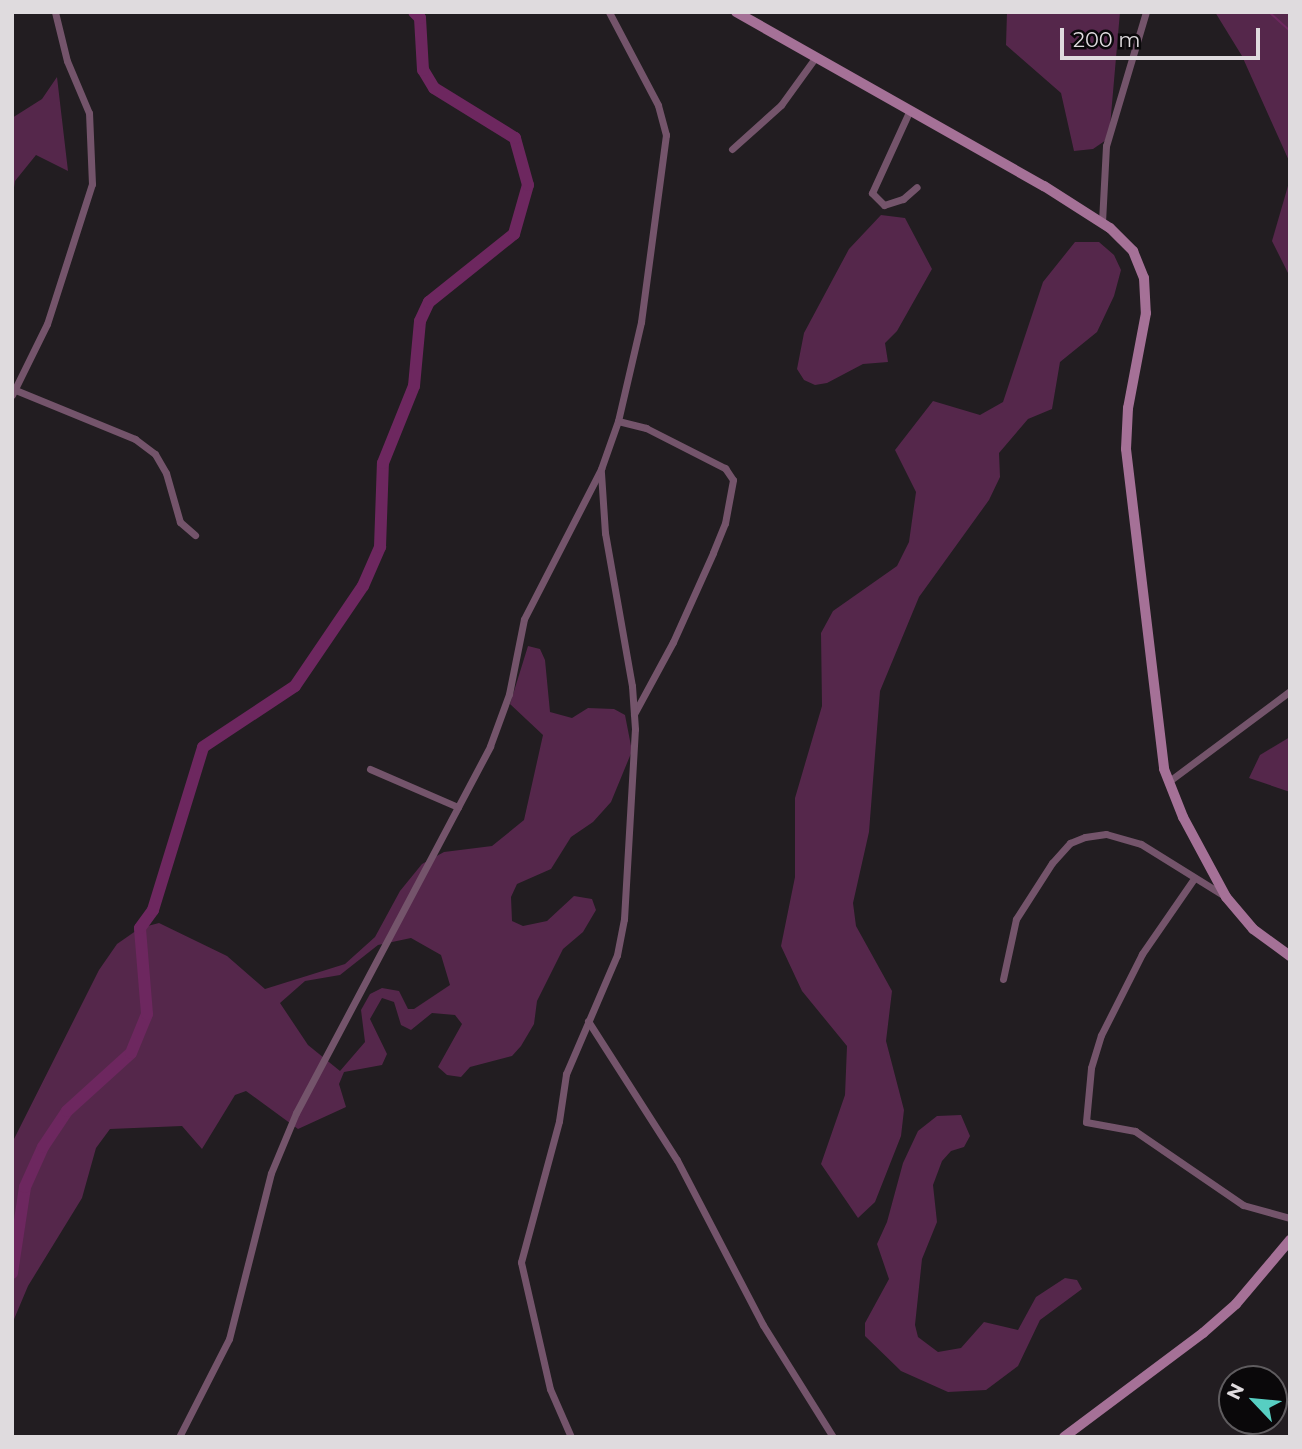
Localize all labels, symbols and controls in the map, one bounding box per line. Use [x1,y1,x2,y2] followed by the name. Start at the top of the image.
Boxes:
[1064,14,1264,58] scale bar
[1073,27,1140,52] text: 200 m
[1218,1365,1288,1435] north arrow
[1222,1380,1249,1403] text: N

